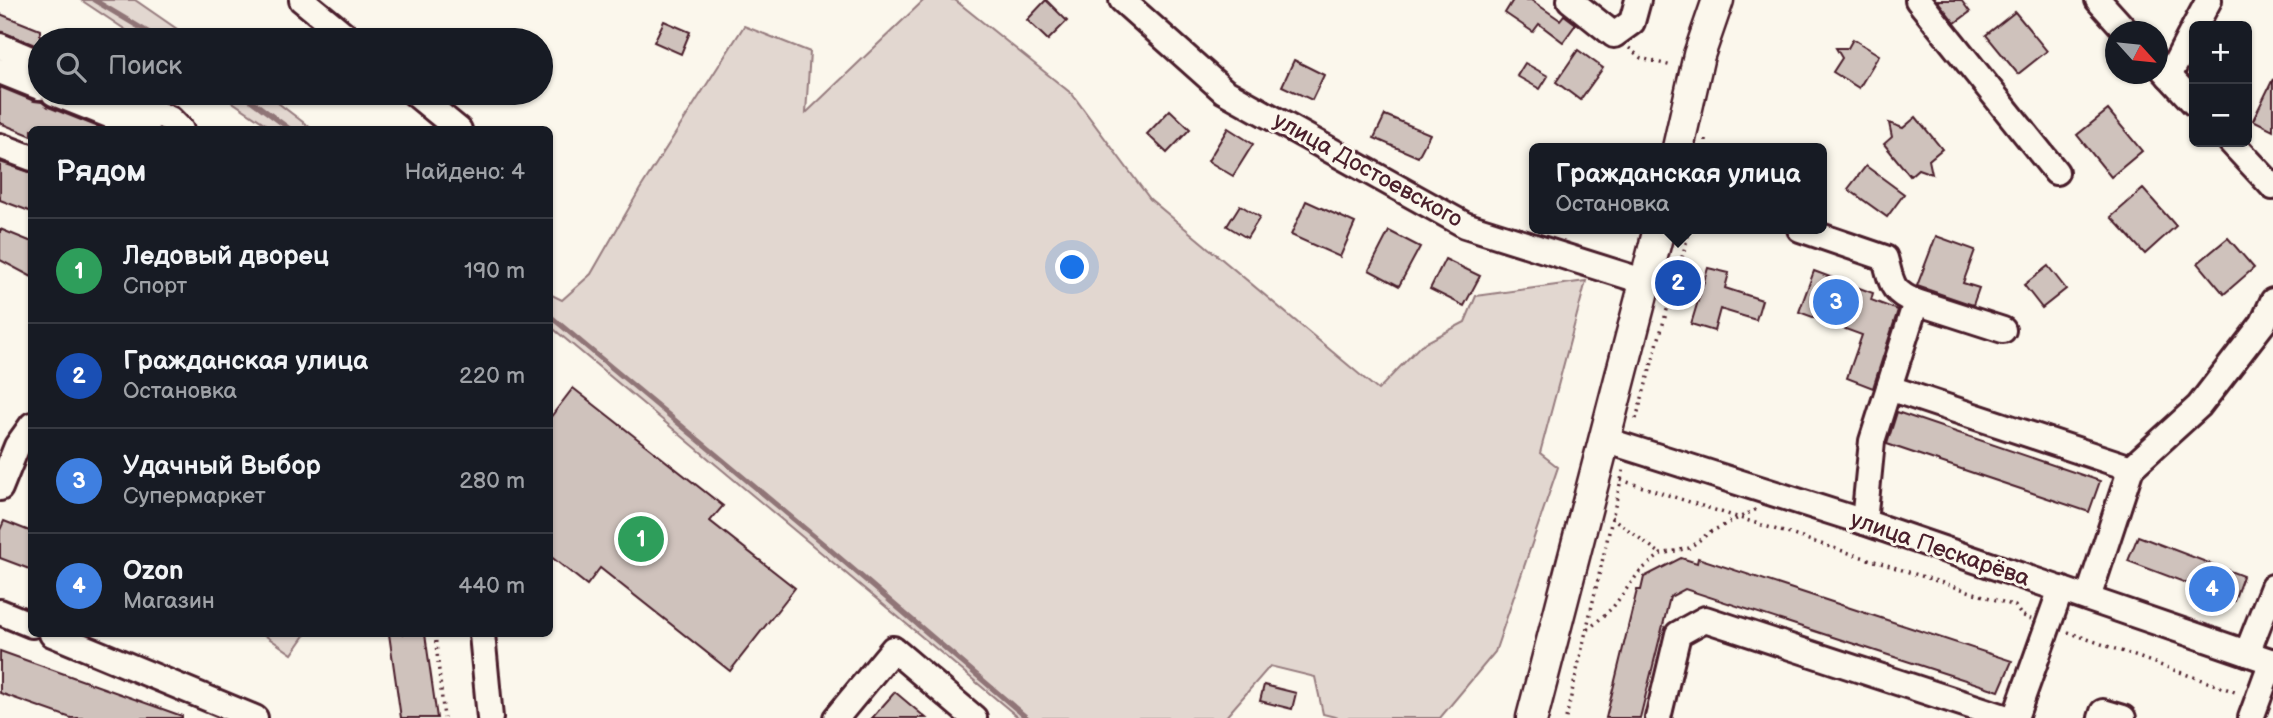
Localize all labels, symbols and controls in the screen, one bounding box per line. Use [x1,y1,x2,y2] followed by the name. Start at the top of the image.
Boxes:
[2105,21,2168,84] north arrow
[2189,21,2252,147] map controls
[2189,21,2252,84] button: +
[28,28,553,105] search box
[52,48,90,86] icon: search
[108,51,182,82] text: Поиск
[2189,84,2252,147] button: −
[1268,106,1468,234] street label: улица Достоевского
[1529,143,1827,234] popup
[56,154,146,190] text: Рядом
[405,158,525,186] text: Найдено: 4
[1555,159,1801,190] text: Гражданская улица
[1555,190,1670,218] text: Остановка
[123,241,329,272] text: Ледовый дворец
[1055,250,1089,284] your location
[74,257,84,285] text: 1
[464,257,525,285] text: 190 m
[1655,257,1701,309] pin: 2
[123,272,187,300] text: Спорт
[1813,276,1859,328] pin: 3
[123,346,368,377] text: Гражданская улица
[72,362,86,390] text: 2
[459,362,525,390] text: 220 m
[123,377,237,405] text: Остановка
[123,451,321,482] text: Удачный Выбор
[72,467,86,495] text: 3
[459,467,525,495] text: 280 m
[123,482,266,510] text: Супермаркет
[1847,505,2034,593] street label: улица Пескарёва
[618,513,664,565] pin: 1
[123,556,184,587] text: Ozon
[2189,563,2235,615] pin: 4
[72,572,86,600] text: 4
[458,572,525,600] text: 440 m
[123,587,215,615] text: Магазин

